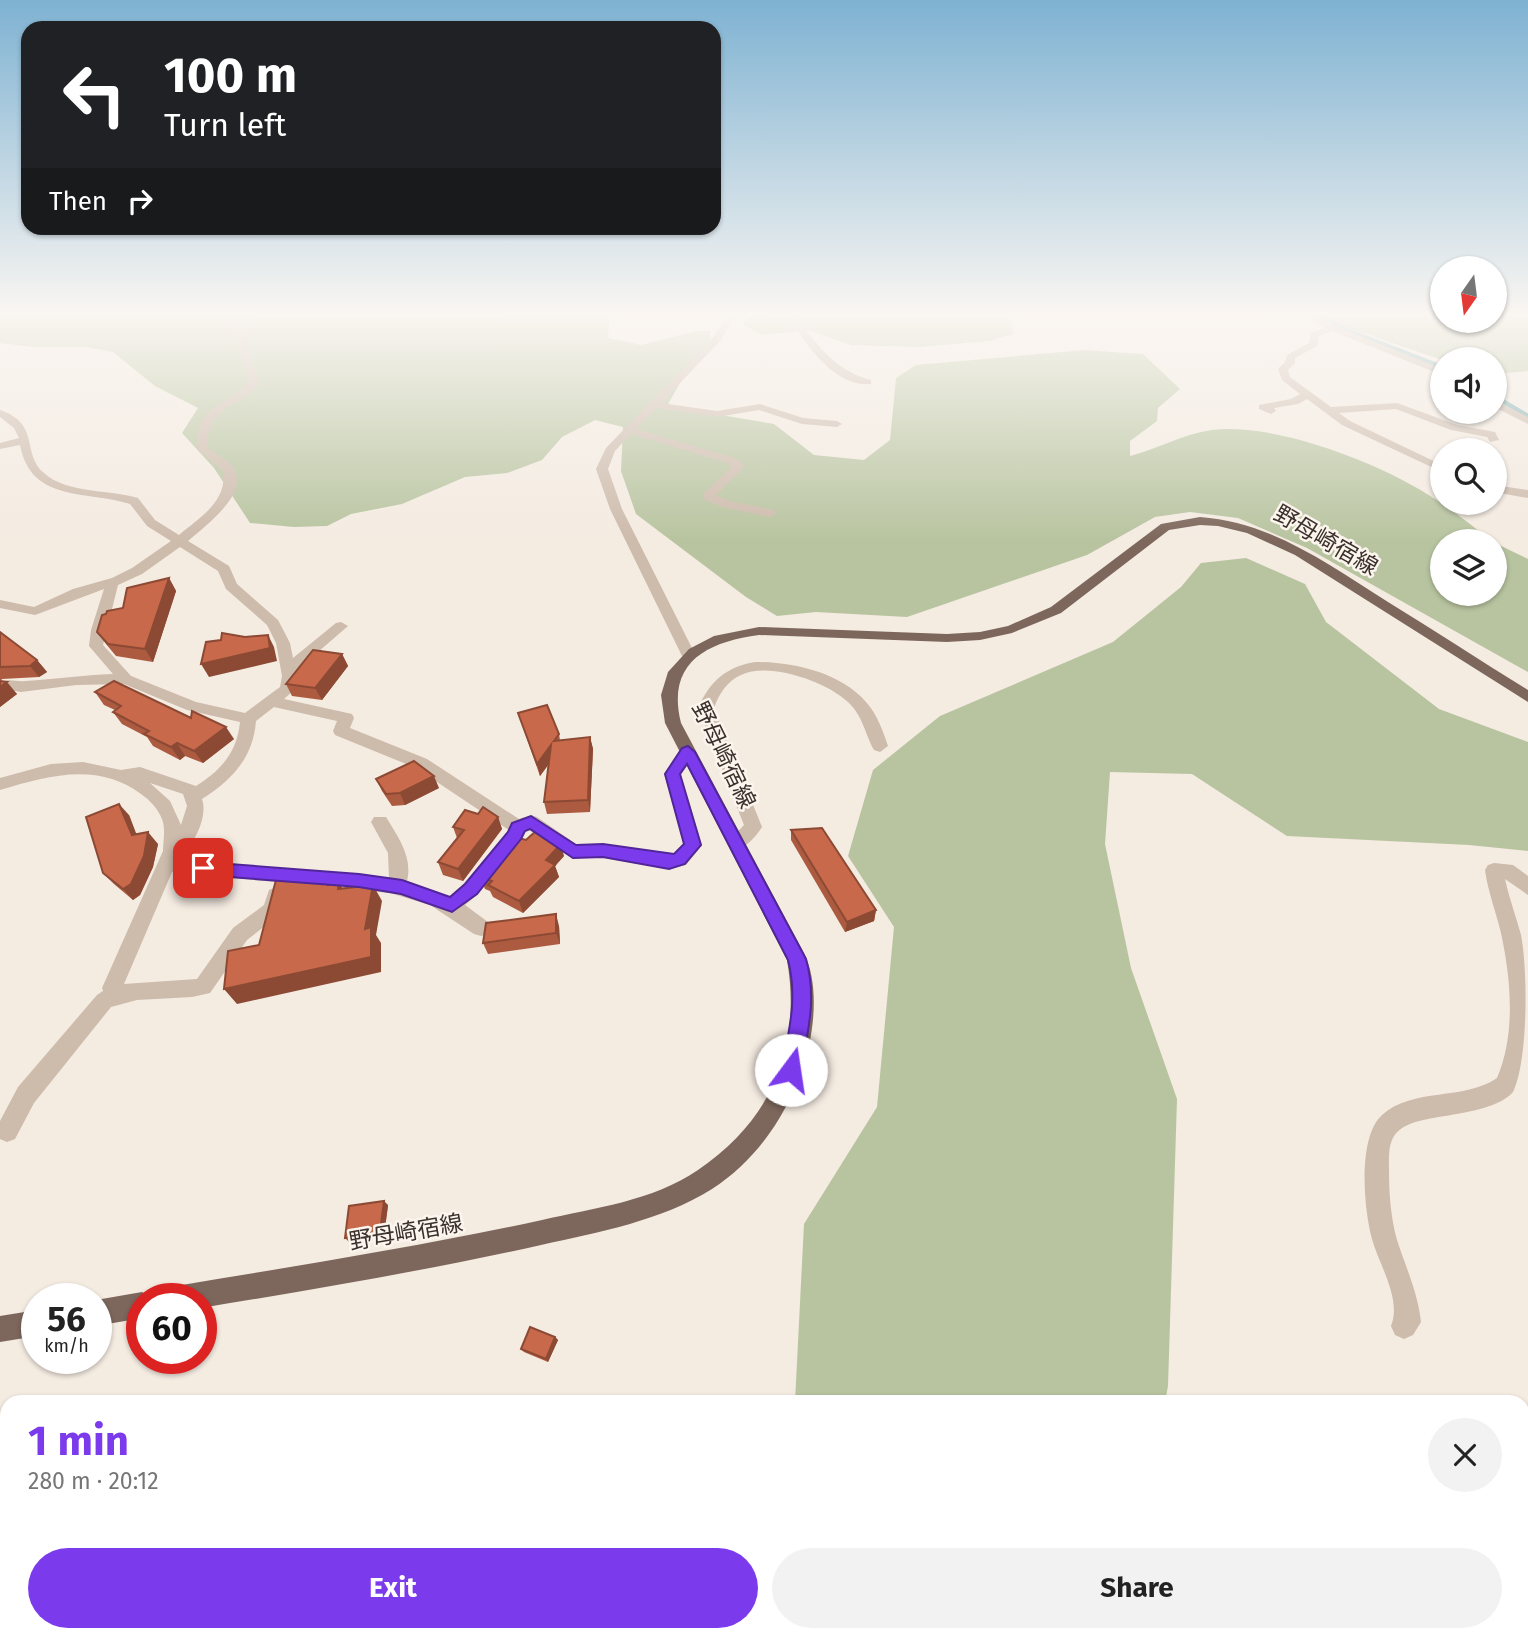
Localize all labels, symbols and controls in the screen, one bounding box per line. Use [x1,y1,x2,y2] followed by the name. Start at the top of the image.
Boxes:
[164,46,297,105] text: 100 m
[49,49,140,140] icon: left
[164,106,286,144] text: Turn left
[121,182,159,220] icon: right
[49,186,107,217] text: Then
[1430,256,1507,332] north arrow
[1430,256,1507,606] map controls
[1430,347,1507,424] button: sound
[1430,438,1507,515] button: search
[1269,499,1383,581] street label: 野母崎宿線
[1430,529,1507,606] button: layers
[686,697,762,813] street label: 野母崎宿線
[173,838,233,898] pin
[184,849,222,887] icon: arrive
[754,1033,828,1107] position arrow
[347,1208,465,1256] street label: 野母崎宿線
[126,1283,217,1374] speed limit sign: 60
[47,1298,86,1340] text: 56
[44,1335,89,1357] text: km/h
[28,1416,129,1466] text: 1 min
[1428,1418,1502,1492] button: close
[28,1467,159,1495] text: 280 m · 20:12
[28,1548,758,1628] button: Exit
[772,1548,1502,1628] button: Share

